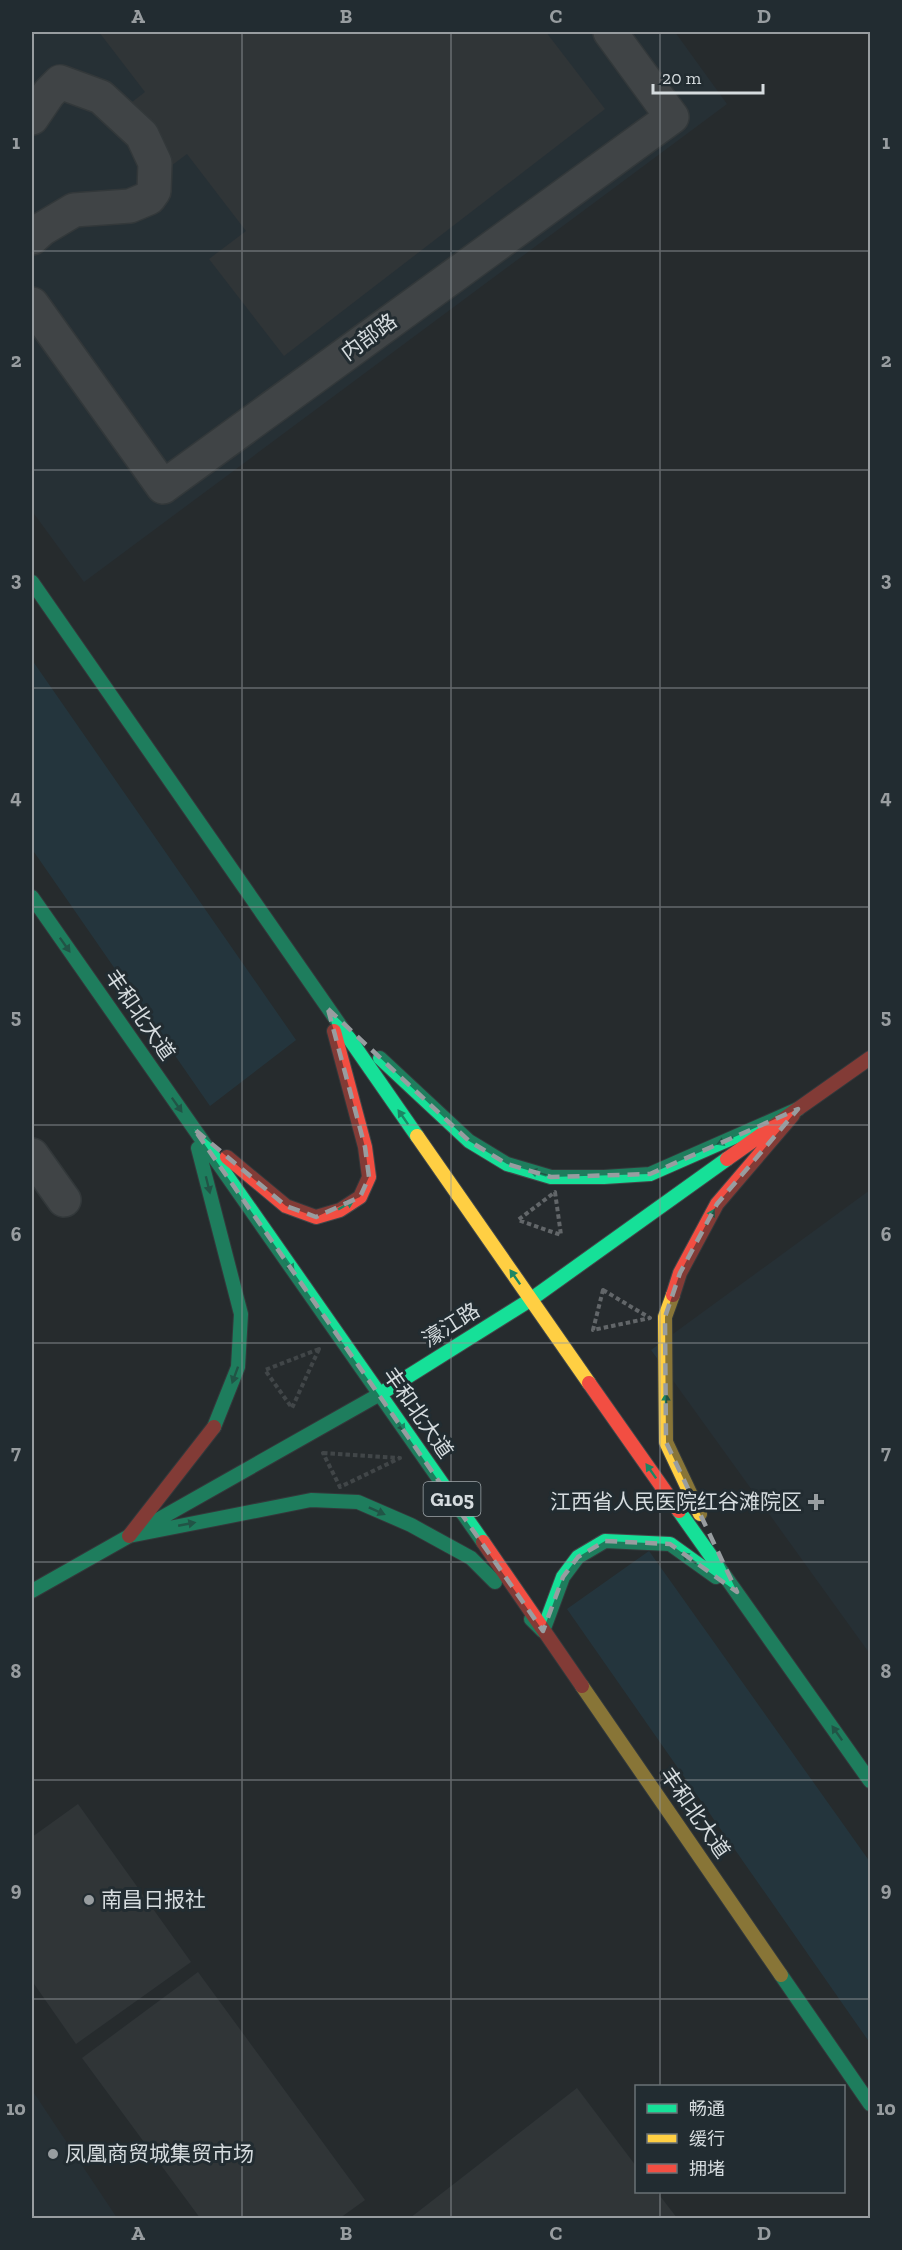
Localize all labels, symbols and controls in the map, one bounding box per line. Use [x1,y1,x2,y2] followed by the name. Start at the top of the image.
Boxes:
[131,4,145,28] text: A
[340,4,352,28] text: B
[550,4,563,28] text: C
[757,4,771,28] text: D
[653,57,762,95] scale bar
[662,67,702,89] text: 20 m
[12,130,20,154] text: 1
[882,130,890,154] text: 1
[336,308,402,365] street label: 内部路
[11,348,22,372] text: 2
[881,348,892,372] text: 2
[11,567,22,591] text: 3
[881,567,892,591] text: 3
[10,785,22,809] text: 4
[880,785,892,809] text: 4
[59,936,71,952] one-way arrow
[100,965,181,1065] street label: 丰和北大道
[11,1004,21,1028] text: 5
[881,1004,891,1028] text: 5
[171,1096,183,1112] one-way arrow
[397,1110,409,1126] one-way arrow
[716,1137,734,1146] one-way arrow
[528,1168,546,1177] one-way arrow
[204,1176,213,1194] one-way arrow
[337,1201,354,1211] one-way arrow
[705,1208,715,1225] one-way arrow
[11,1222,22,1246] text: 6
[881,1222,892,1246] text: 6
[283,1256,295,1272] one-way arrow
[509,1270,521,1286] one-way arrow
[417,1297,484,1352] street label: 濠江路
[378,1363,459,1463] street label: 丰和北大道
[229,1367,239,1385] one-way arrow
[661,1392,671,1411] one-way arrow
[394,1416,405,1432] one-way arrow
[11,1440,21,1464] text: 7
[881,1440,891,1464] text: 7
[646,1463,657,1479] one-way arrow
[424,1482,480,1516] road number: G105
[550,1489,802,1514] place label: 江西省人民医院红谷滩院区
[807,1493,825,1511] marker: 江西省人民医院红谷滩院区
[369,1506,386,1515] one-way arrow
[177,1519,196,1528] one-way arrow
[682,1552,698,1564] one-way arrow
[11,1659,22,1683] text: 8
[881,1659,892,1683] text: 8
[832,1725,843,1741] one-way arrow
[655,1763,736,1863] street label: 丰和北大道
[11,1877,22,1901] text: 9
[881,1877,892,1901] text: 9
[101,1887,206,1912] place label: 南昌日报社
[82,1893,96,1907] marker: 南昌日报社
[635,2085,845,2193] legend
[6,2096,26,2120] text: 10
[876,2096,896,2120] text: 10
[689,2098,725,2120] text: 畅通
[689,2128,725,2150] text: 缓行
[65,2141,254,2166] place label: 凤凰商贸城集贸市场
[46,2147,60,2161] marker: 凤凰商贸城集贸市场
[689,2158,725,2180] text: 拥堵
[131,2221,145,2245] text: A
[340,2221,352,2245] text: B
[550,2221,563,2245] text: C
[757,2221,771,2245] text: D

